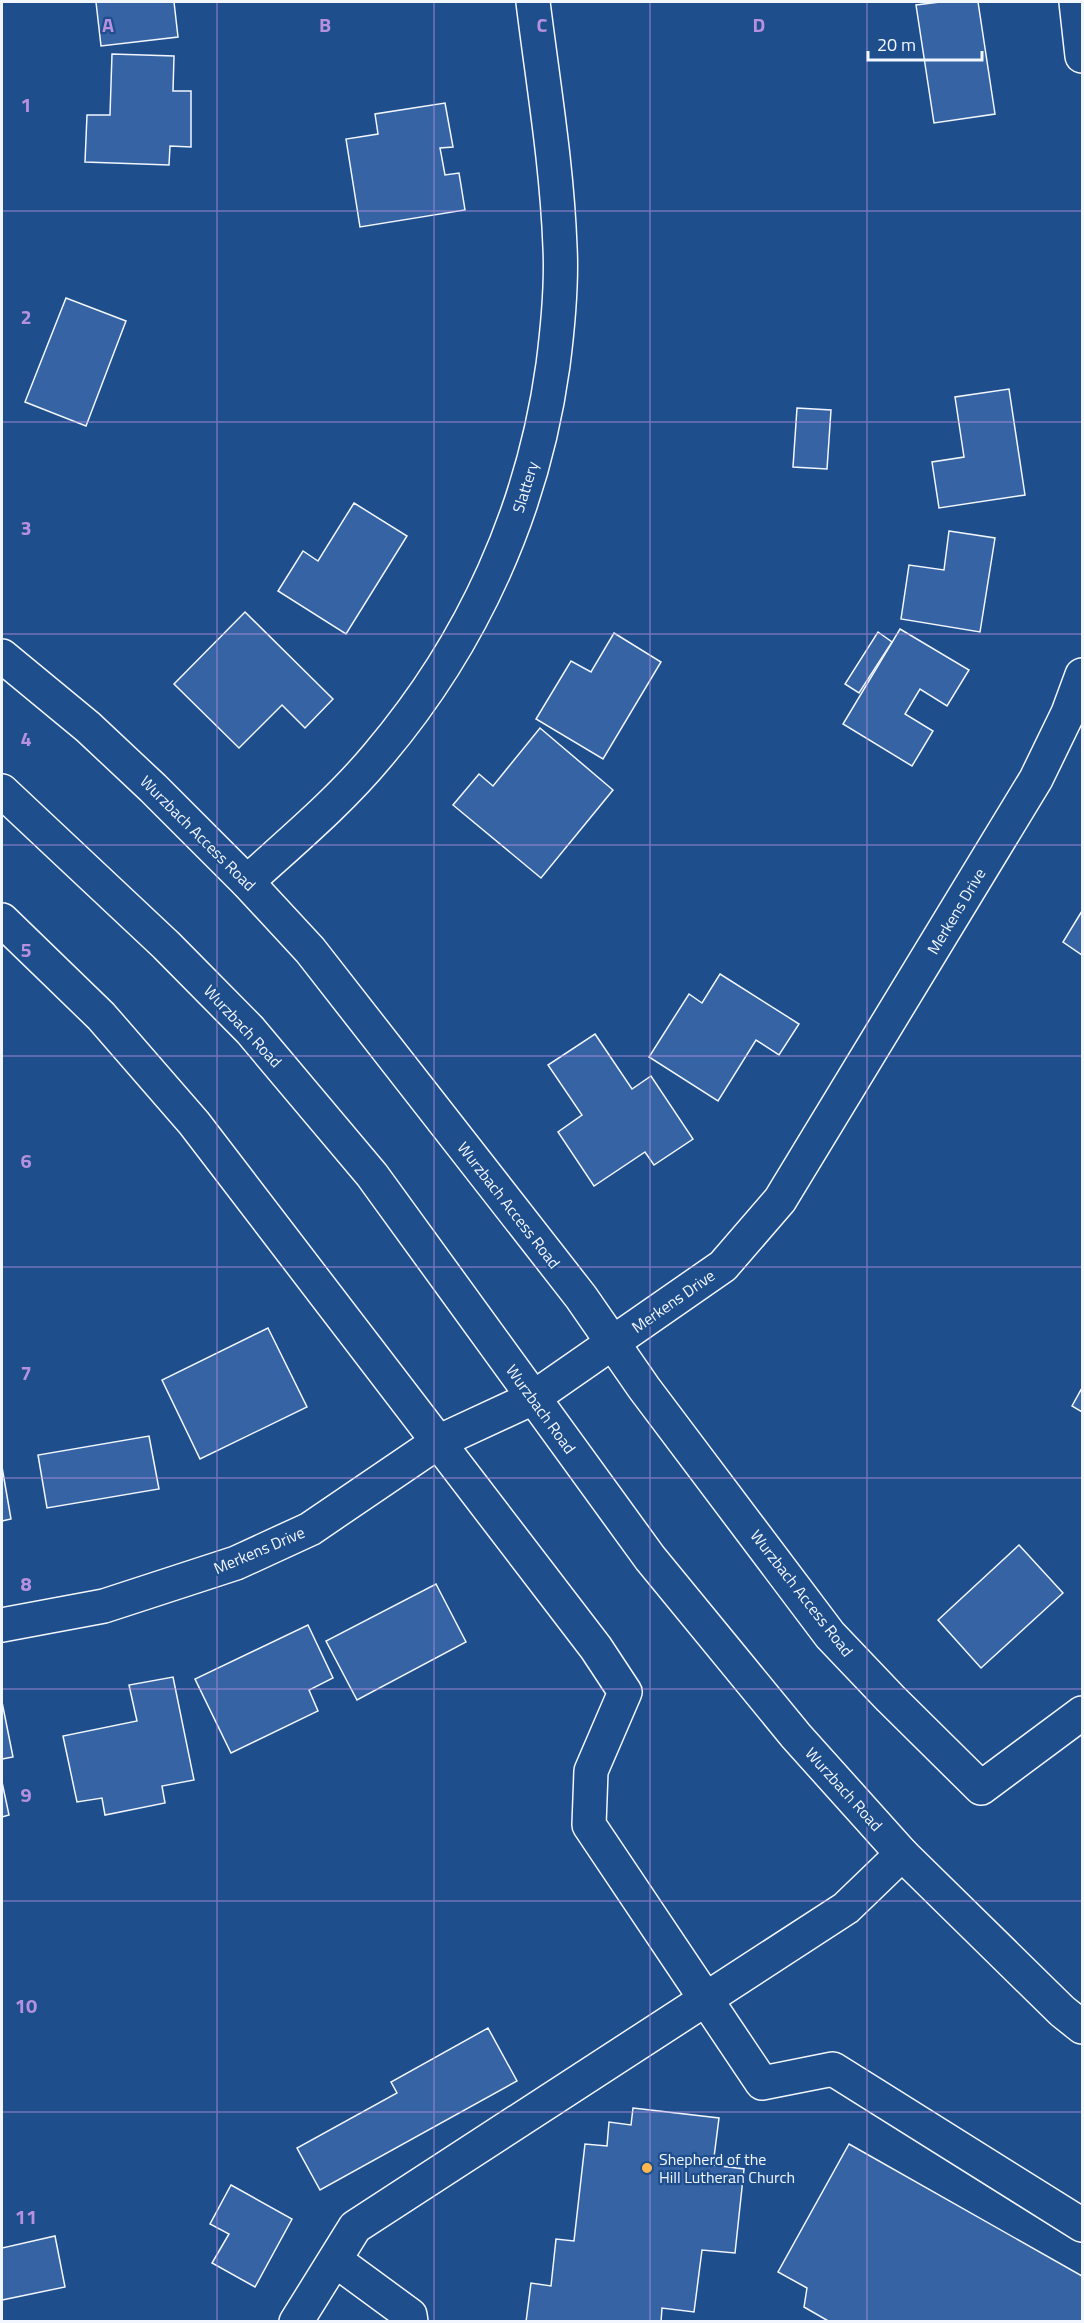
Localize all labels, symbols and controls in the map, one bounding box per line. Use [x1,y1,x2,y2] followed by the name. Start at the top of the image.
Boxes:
[102,9,114,40] text: A
[319,9,331,40] text: B
[537,9,548,40] text: C
[753,9,765,40] text: D
[868,24,982,62] scale bar
[877,31,916,58] text: 20 m
[20,89,32,120] text: 1
[20,301,32,332] text: 2
[506,458,544,516] street label: Slattery
[20,512,32,543] text: 3
[20,723,32,754] text: 4
[135,770,261,896] street label: Wurzbach Access Road
[921,863,991,959] street label: Merkens Drive
[20,934,32,965] text: 5
[198,979,288,1073] street label: Wurzbach Road
[452,1136,566,1274] street label: Wurzbach Access Road
[20,1145,32,1176] text: 6
[626,1263,720,1339] street label: Merkens Drive
[20,1357,32,1388] text: 7
[500,1359,582,1459] street label: Wurzbach Road
[210,1520,308,1580] street label: Merkens Drive
[745,1524,859,1662] street label: Wurzbach Access Road
[20,1568,32,1599] text: 8
[800,1742,888,1836] street label: Wurzbach Road
[20,1779,32,1810] text: 9
[15,1990,37,2021] text: 10
[659,2147,795,2189] place label: Shepherd of the Hill Lutheran Church
[640,2161,654,2175] marker: Shepherd of the Hill Lutheran Church
[15,2201,37,2232] text: 11

